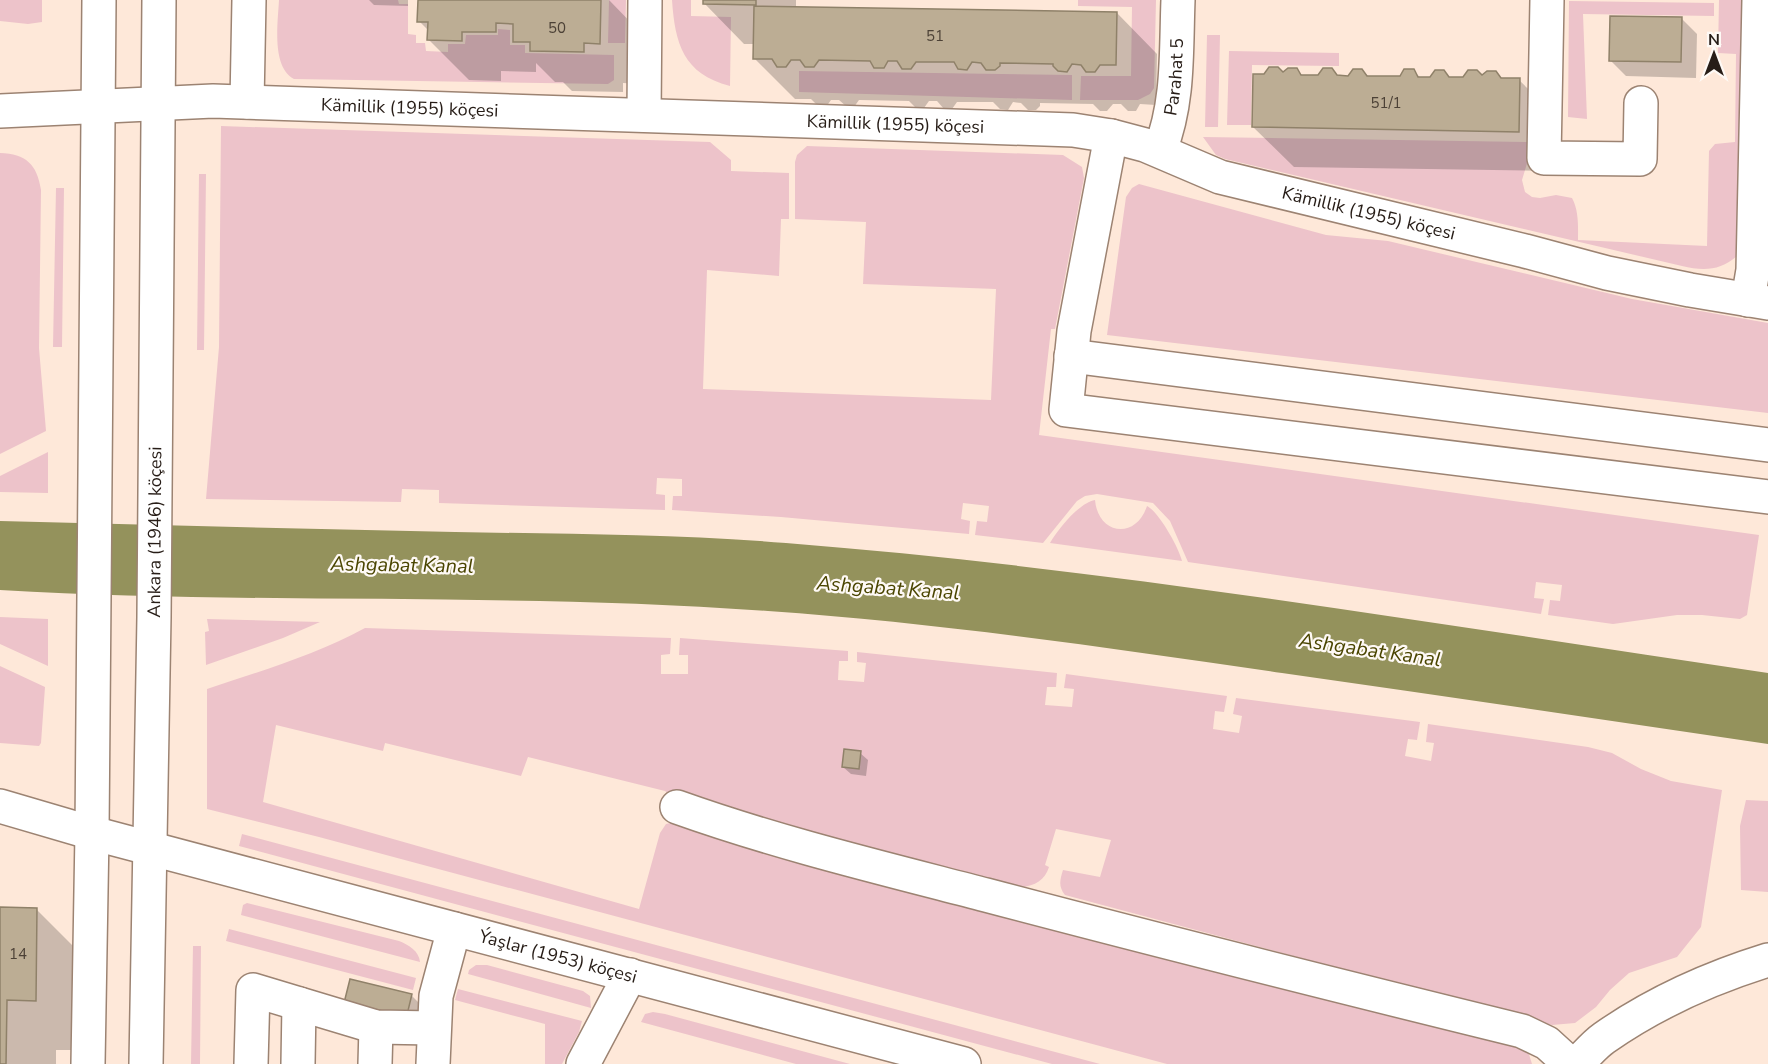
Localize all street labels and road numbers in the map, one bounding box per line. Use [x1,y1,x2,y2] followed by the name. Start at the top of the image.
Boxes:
[1158,38,1189,118] street label: Parahat 5
[320,93,499,123] street label: Kämillik (1955) köçesi
[806,109,985,139] street label: Kämillik (1955) köçesi
[1280,180,1458,246] street label: Kämillik (1955) köçesi
[142,446,167,618] street label: Ankara (1946) köçesi
[476,924,640,989] street label: Ýaşlar (1953) köçesi

